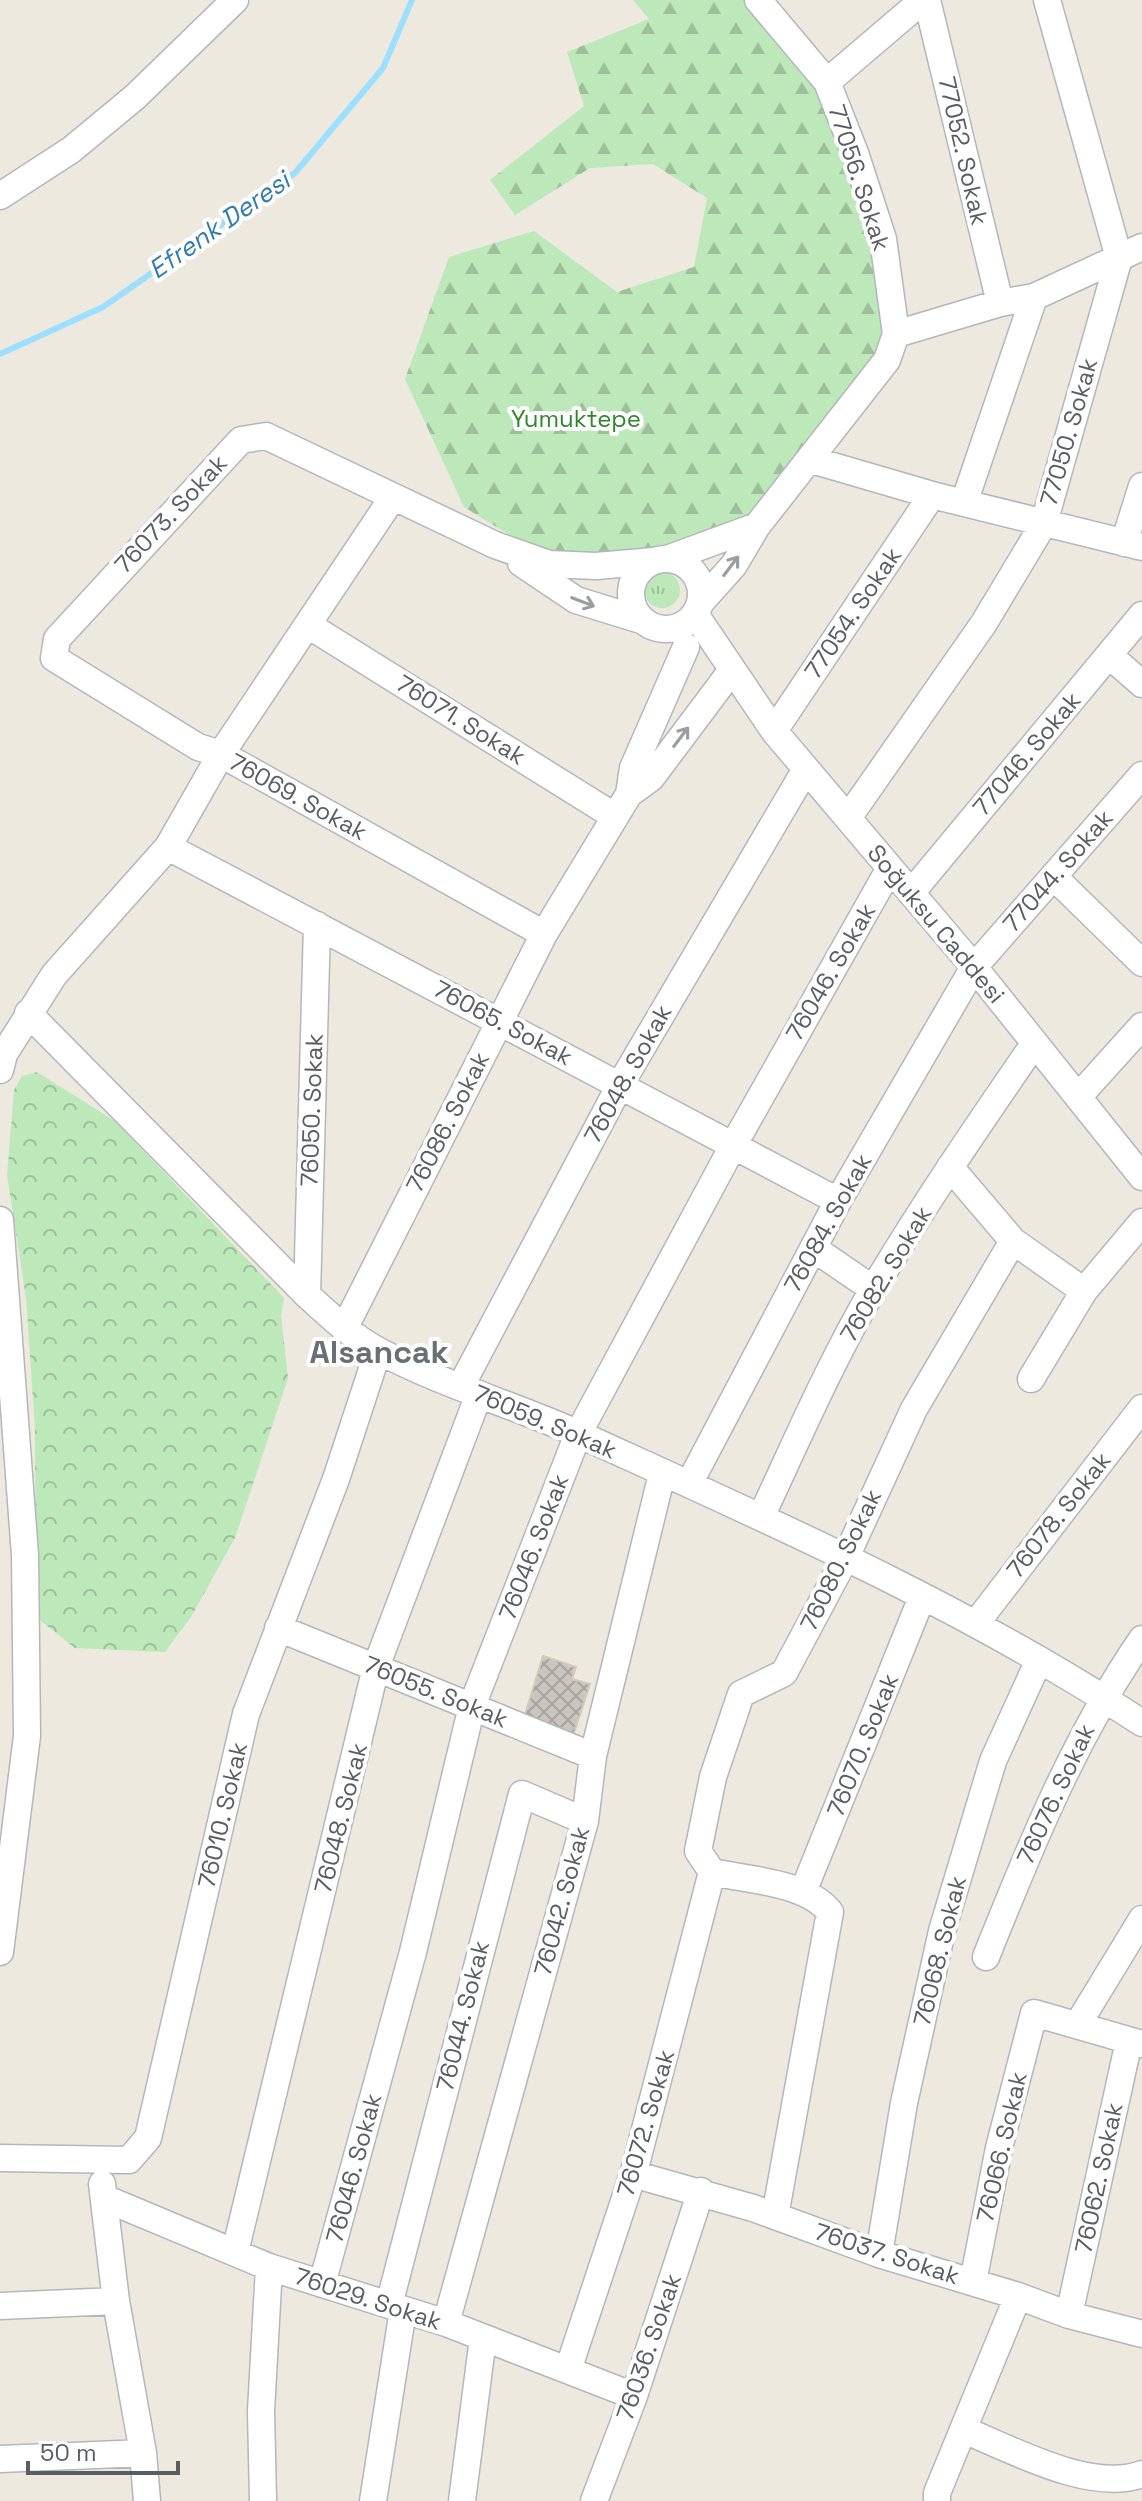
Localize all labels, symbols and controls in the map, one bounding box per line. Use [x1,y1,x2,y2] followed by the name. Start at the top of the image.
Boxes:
[931,74,996,228] street label: 77052. Sokak
[821,101,898,255] street label: 77056. Sokak
[142,162,298,286] water label: Efrenk Deresi
[1033,354,1104,509] street label: 77050. Sokak
[511,403,641,434] park label: Yumuktepe
[108,448,234,580] street label: 76073. Sokak
[797,541,908,684] street label: 77054. Sokak
[723,556,739,578] one-way arrow
[570,596,595,610] one-way arrow
[391,668,532,772] street label: 76071. Sokak
[966,685,1087,822] street label: 77046. Sokak
[673,727,690,748] one-way arrow
[224,746,373,847] street label: 76069. Sokak
[996,803,1119,938] street label: 77044. Sokak
[861,838,1012,1010] street label: Soğuksu Caddesi
[779,897,882,1046] street label: 76046. Sokak
[428,973,578,1072] street label: 76065. Sokak
[577,999,678,1148] street label: 76048. Sokak
[293,1033,330,1187] street label: 76050. Sokak
[399,1046,496,1197] street label: 76086. Sokak
[777,1148,878,1297] street label: 76084. Sokak
[833,1200,938,1347] street label: 76082. Sokak
[310,1332,448,1372] district label: Alsancak
[469,1377,622,1466] street label: 76059. Sokak
[1000,1445,1118,1584] street label: 76078. Sokak
[492,1470,576,1624] street label: 76046. Sokak
[793,1484,888,1636] street label: 76080. Sokak
[360,1649,513,1735] street label: 76055. Sokak
[820,1669,905,1821] street label: 76070. Sokak
[1010,1719,1102,1869] street label: 76076. Sokak
[191,1739,254,1891] street label: 76010. Sokak
[307,1739,374,1896] street label: 76048. Sokak
[527,1823,596,1979] street label: 76042. Sokak
[906,1873,973,2029] street label: 76068. Sokak
[429,1937,496,2094] street label: 76044. Sokak
[610,2046,681,2200] street label: 76072. Sokak
[969,2069,1034,2225] street label: 76066. Sokak
[319,2090,388,2246] street label: 76046. Sokak
[1067,2100,1130,2256] street label: 76062. Sokak
[811,2216,963,2291] street label: 76037. Sokak
[291,2260,446,2337] street label: 76029. Sokak
[609,2269,688,2424] street label: 76036. Sokak
[28,2425,178,2475] scale bar
[40,2437,97,2468] text: 50 m

